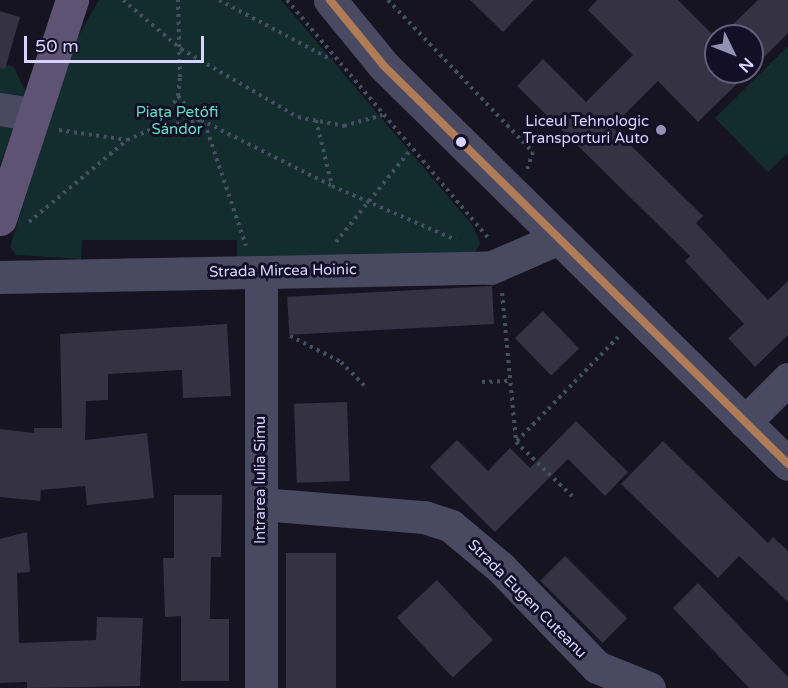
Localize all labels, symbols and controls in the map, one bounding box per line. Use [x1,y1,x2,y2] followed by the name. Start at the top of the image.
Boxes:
[27,24,207,62] scale bar
[704,24,764,84] north arrow
[35,35,79,57] text: 50 m
[734,53,757,76] text: N
[136,103,218,138] park label: Piața Petőfi Sándor
[523,112,649,147] place label: Liceul Tehnologic Transporturi Auto
[654,123,668,137] marker: Liceul Tehnologic Transporturi Auto
[455,136,467,148] unlabelled marker
[209,261,357,281] street label: Strada Mircea Hoinic
[252,416,270,544] street label: Intrarea Iulia Simu
[464,536,590,662] street label: Strada Eugen Cuteanu

